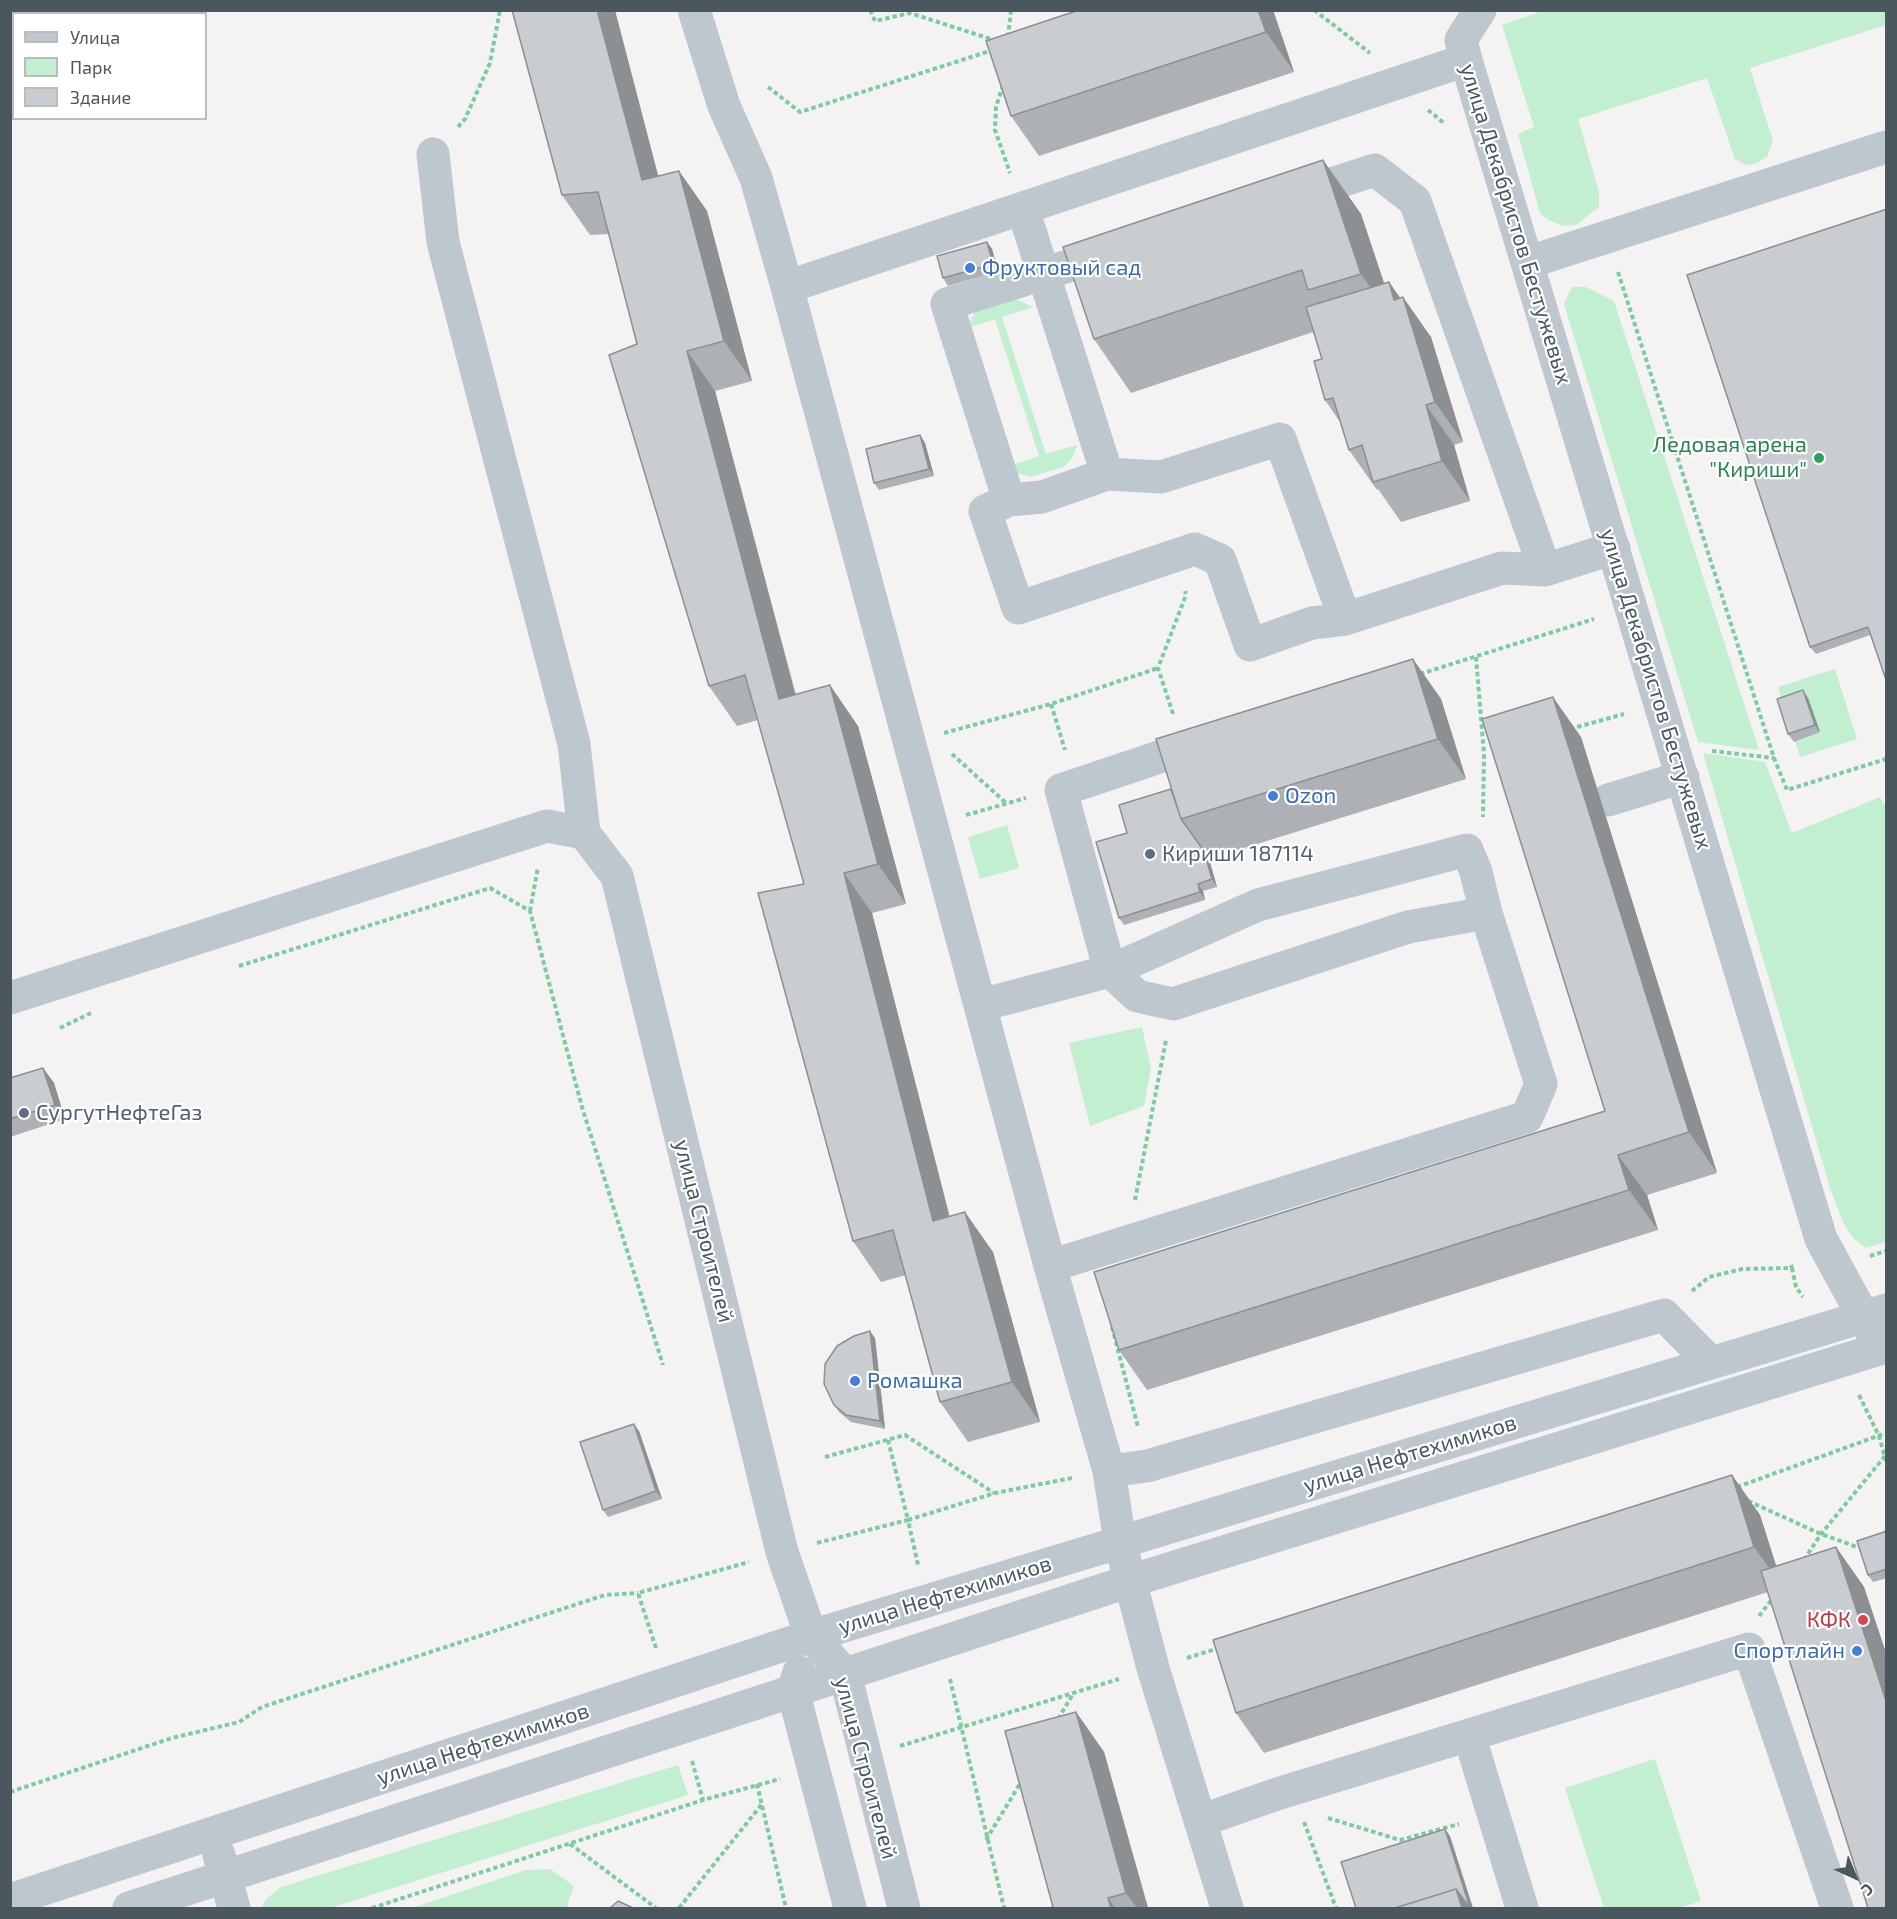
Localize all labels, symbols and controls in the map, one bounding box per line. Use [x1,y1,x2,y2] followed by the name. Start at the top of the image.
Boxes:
[12,12,207,120] legend
[70,26,120,48] text: Улица
[70,56,112,78] text: Парк
[1455,60,1577,388] street label: улица Декабристов Бестужевых
[70,86,131,108] text: Здание
[982,255,1141,281] place label: Фруктовый сад
[963,261,977,275] marker: Фруктовый сад
[1653,432,1807,484] place label: Ледовая арена "Кириши"
[1812,451,1826,465] marker: Ледовая арена "Кириши"
[1595,525,1717,853] street label: улица Декабристов Бестужевых
[1285,783,1336,809] place label: Ozon
[1266,789,1280,803] marker: Ozon
[1162,841,1314,867] place label: Кириши 187114
[1143,847,1157,861] marker: Кириши 187114
[36,1100,202,1126] place label: СургутНефтеГаз
[17,1106,31,1120] marker: СургутНефтеГаз
[668,1137,740,1325] street label: улица Строителей
[867,1368,963,1394] place label: Ромашка
[848,1374,862,1388] marker: Ромашка
[1300,1409,1520,1499] street label: улица Нефтехимиков
[835,1550,1055,1640] street label: улица Нефтехимиков
[1807,1607,1851,1633] place label: КФК
[1856,1613,1870,1627] marker: КФК
[1733,1638,1845,1664] place label: Спортлайн
[1850,1644,1864,1658] marker: Спортлайн
[829,1674,903,1862] street label: улица Строителей
[374,1697,592,1791] street label: улица Нефтехимиков
[1825,1847,1885,1907] north arrow
[1858,1880,1878,1900] text: С

